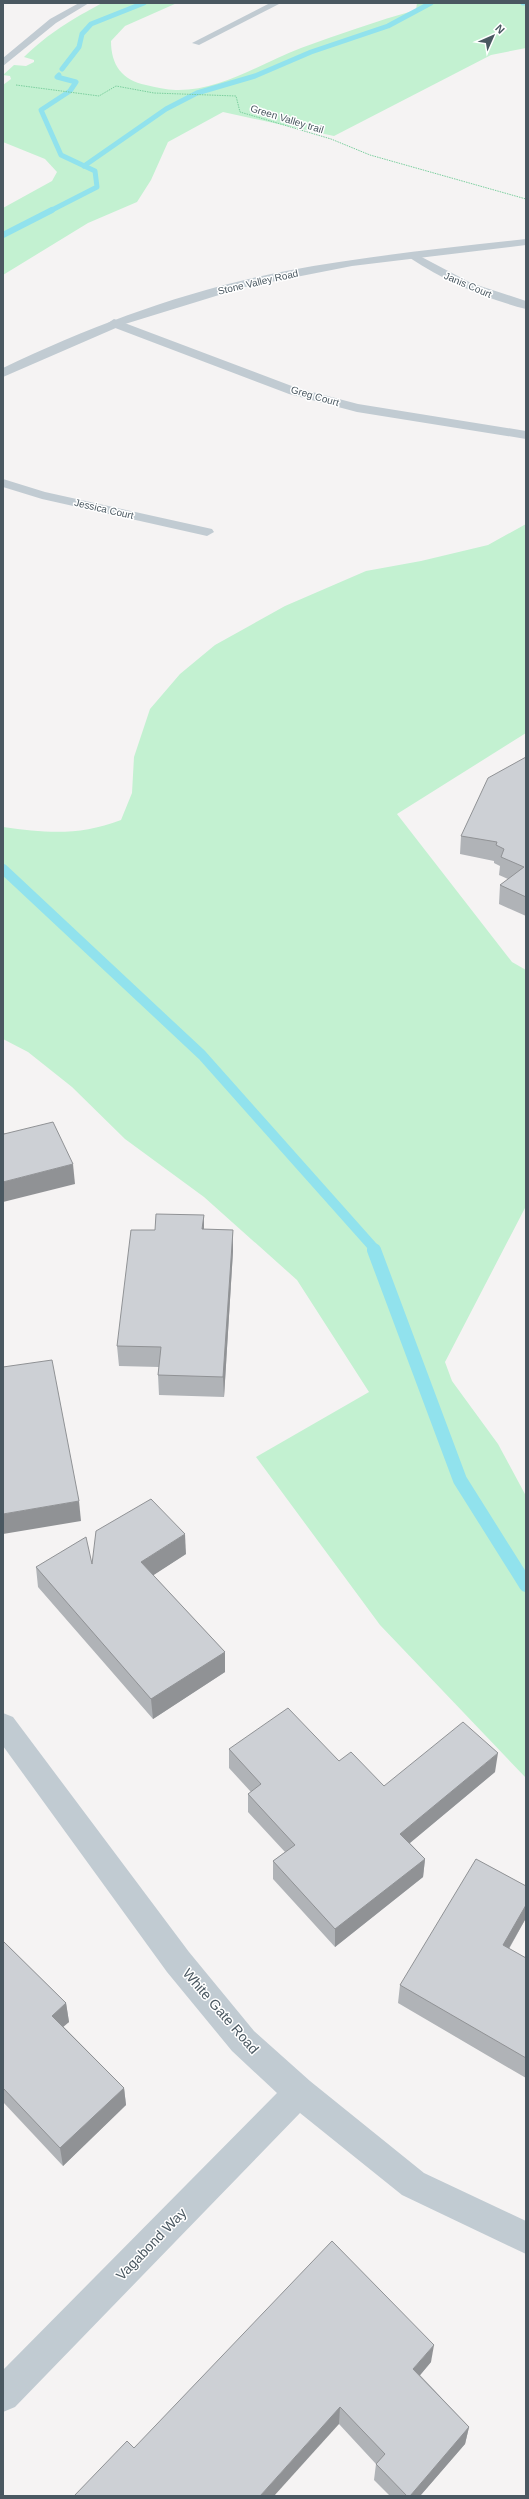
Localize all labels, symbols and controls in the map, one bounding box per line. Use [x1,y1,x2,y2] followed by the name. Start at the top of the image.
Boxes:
[473,16,513,56] north arrow
[493,22,507,36] text: N
[249,103,325,135] street label: Green Valley trail
[217,267,299,297] street label: Stone Valley Road
[443,270,494,300] street label: Janis Court
[290,384,340,408] street label: Greg Court
[73,497,135,521] street label: Jessica Court
[180,1965,262,2057] street label: White Gate Road
[113,2205,189,2283] street label: Vagabond Way

